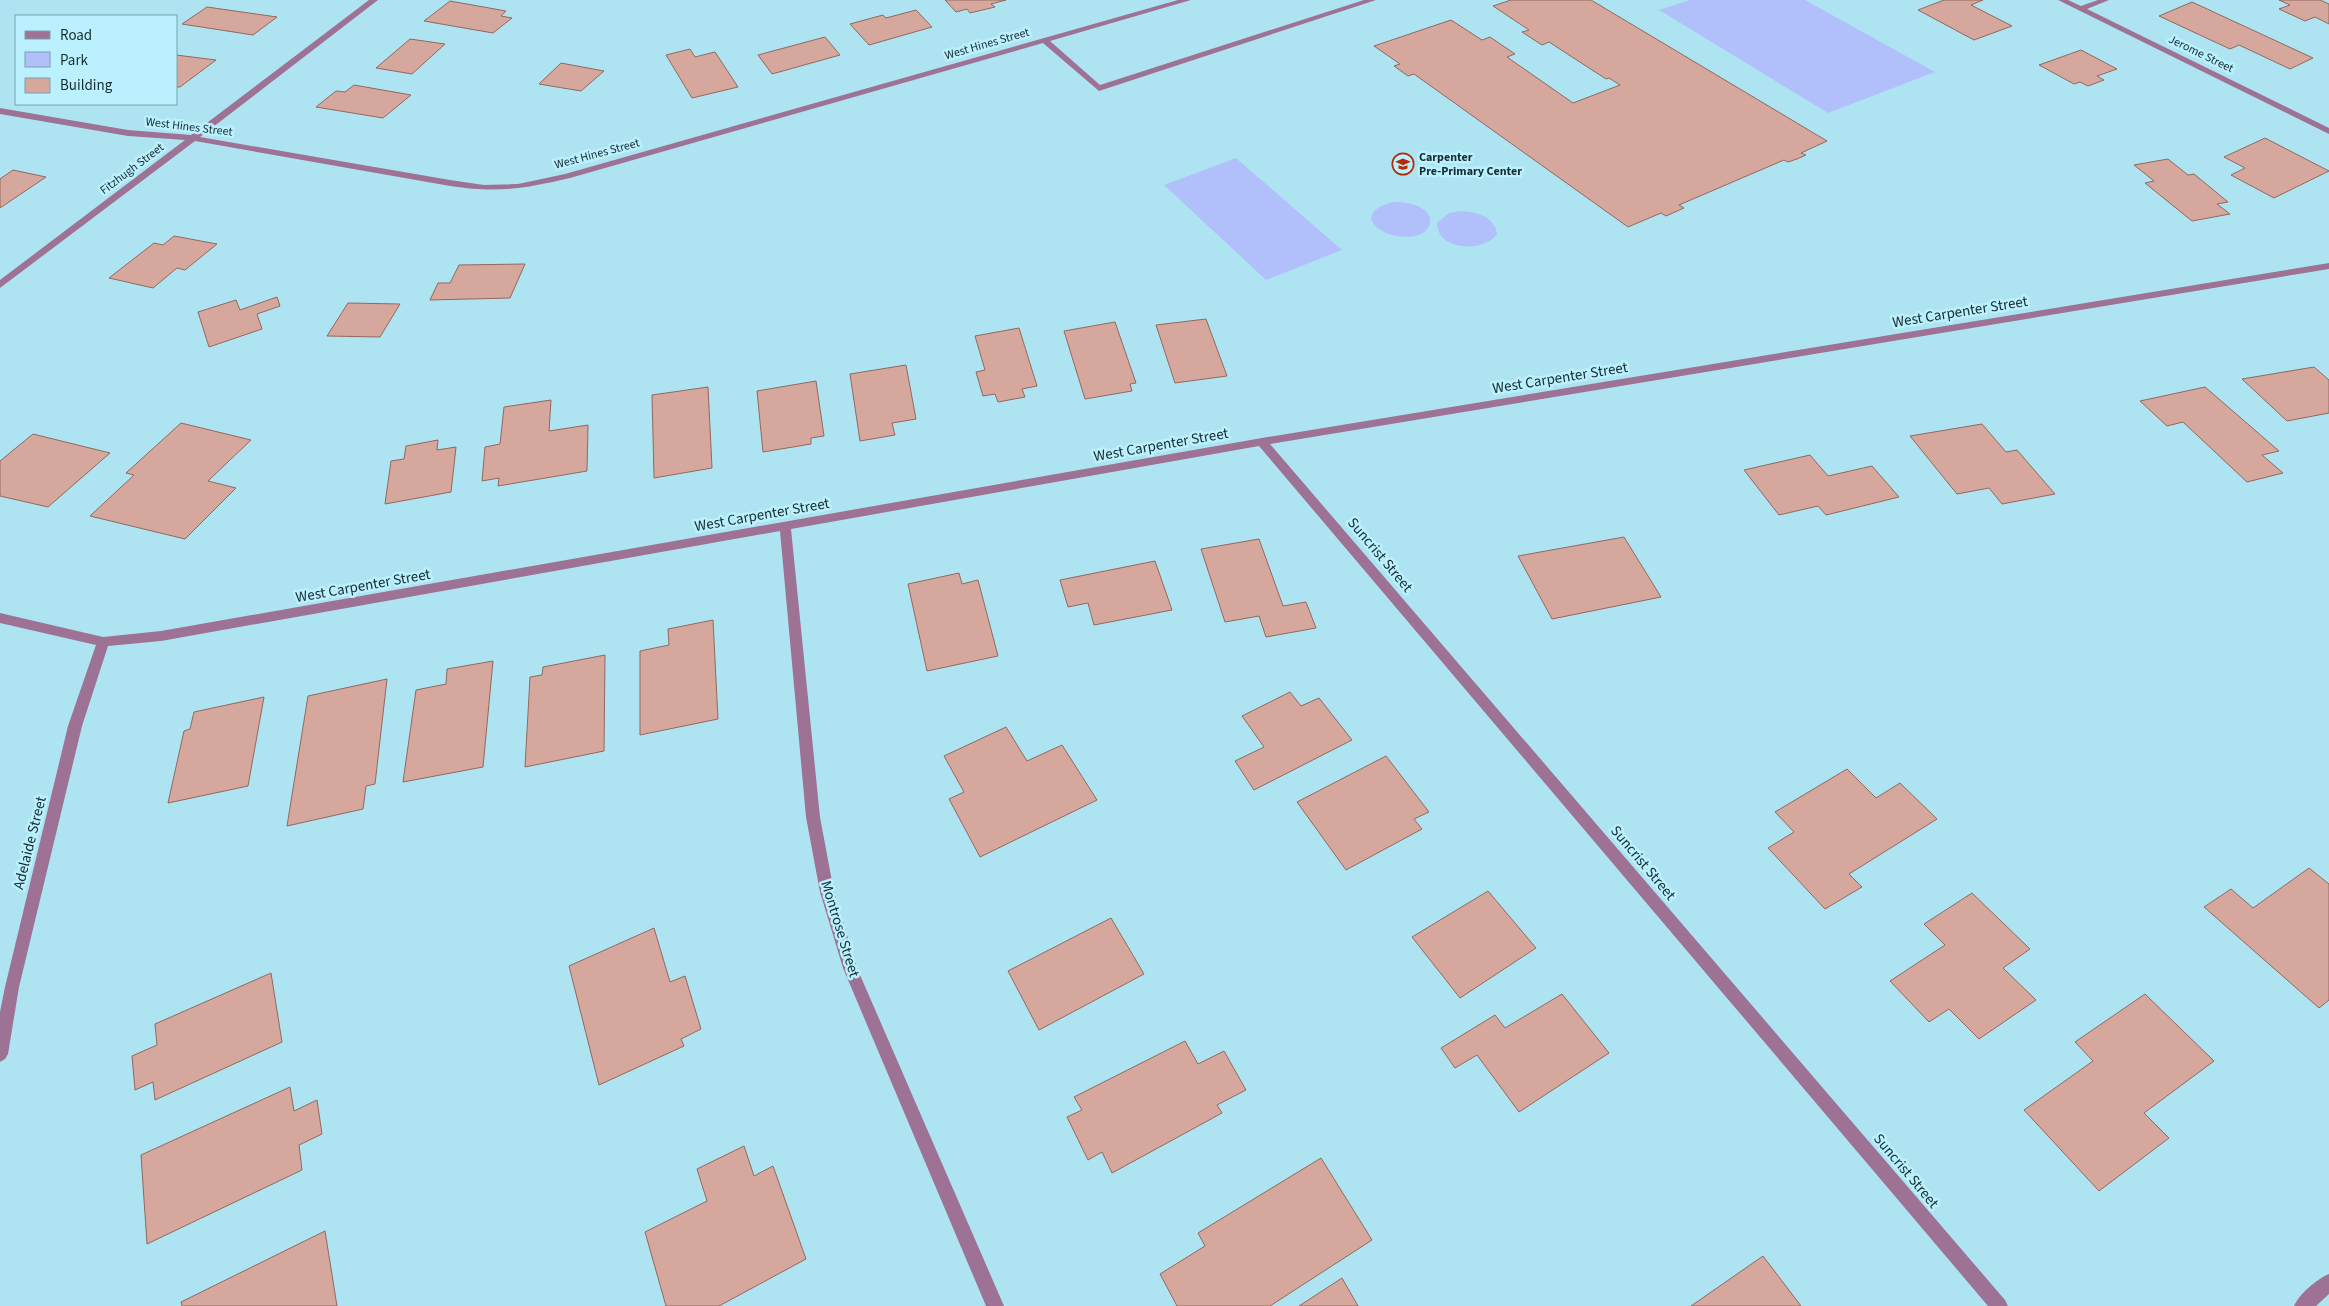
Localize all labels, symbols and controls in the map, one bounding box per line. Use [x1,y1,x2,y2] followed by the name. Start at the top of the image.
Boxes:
[15,15,178,105] legend
[943,24,1031,64] street label: West Hines Street
[60,25,92,46] text: Road
[2166,31,2236,77] street label: Jerome Street
[60,50,89,71] text: Park
[60,75,113,96] text: Building
[145,113,233,141] street label: West Hines Street
[553,134,641,174] street label: West Hines Street
[96,139,168,199] street label: Fitzhugh Street
[1419,149,1522,180] place label: Carpenter Pre-Primary Center
[1391,152,1415,176] school or university icon: Carpenter Pre-Primary Center
[1891,291,2029,333] street label: West Carpenter Street
[1491,357,1629,399] street label: West Carpenter Street
[1092,423,1230,467] street label: West Carpenter Street
[693,493,831,537] street label: West Carpenter Street
[1342,513,1418,597] street label: Suncrist Street
[294,564,432,608] street label: West Carpenter Street
[8,794,52,892] street label: Adelaide Street
[1605,821,1681,905] street label: Suncrist Street
[815,878,865,980] street label: Montrose Street
[1868,1129,1944,1213] street label: Suncrist Street

